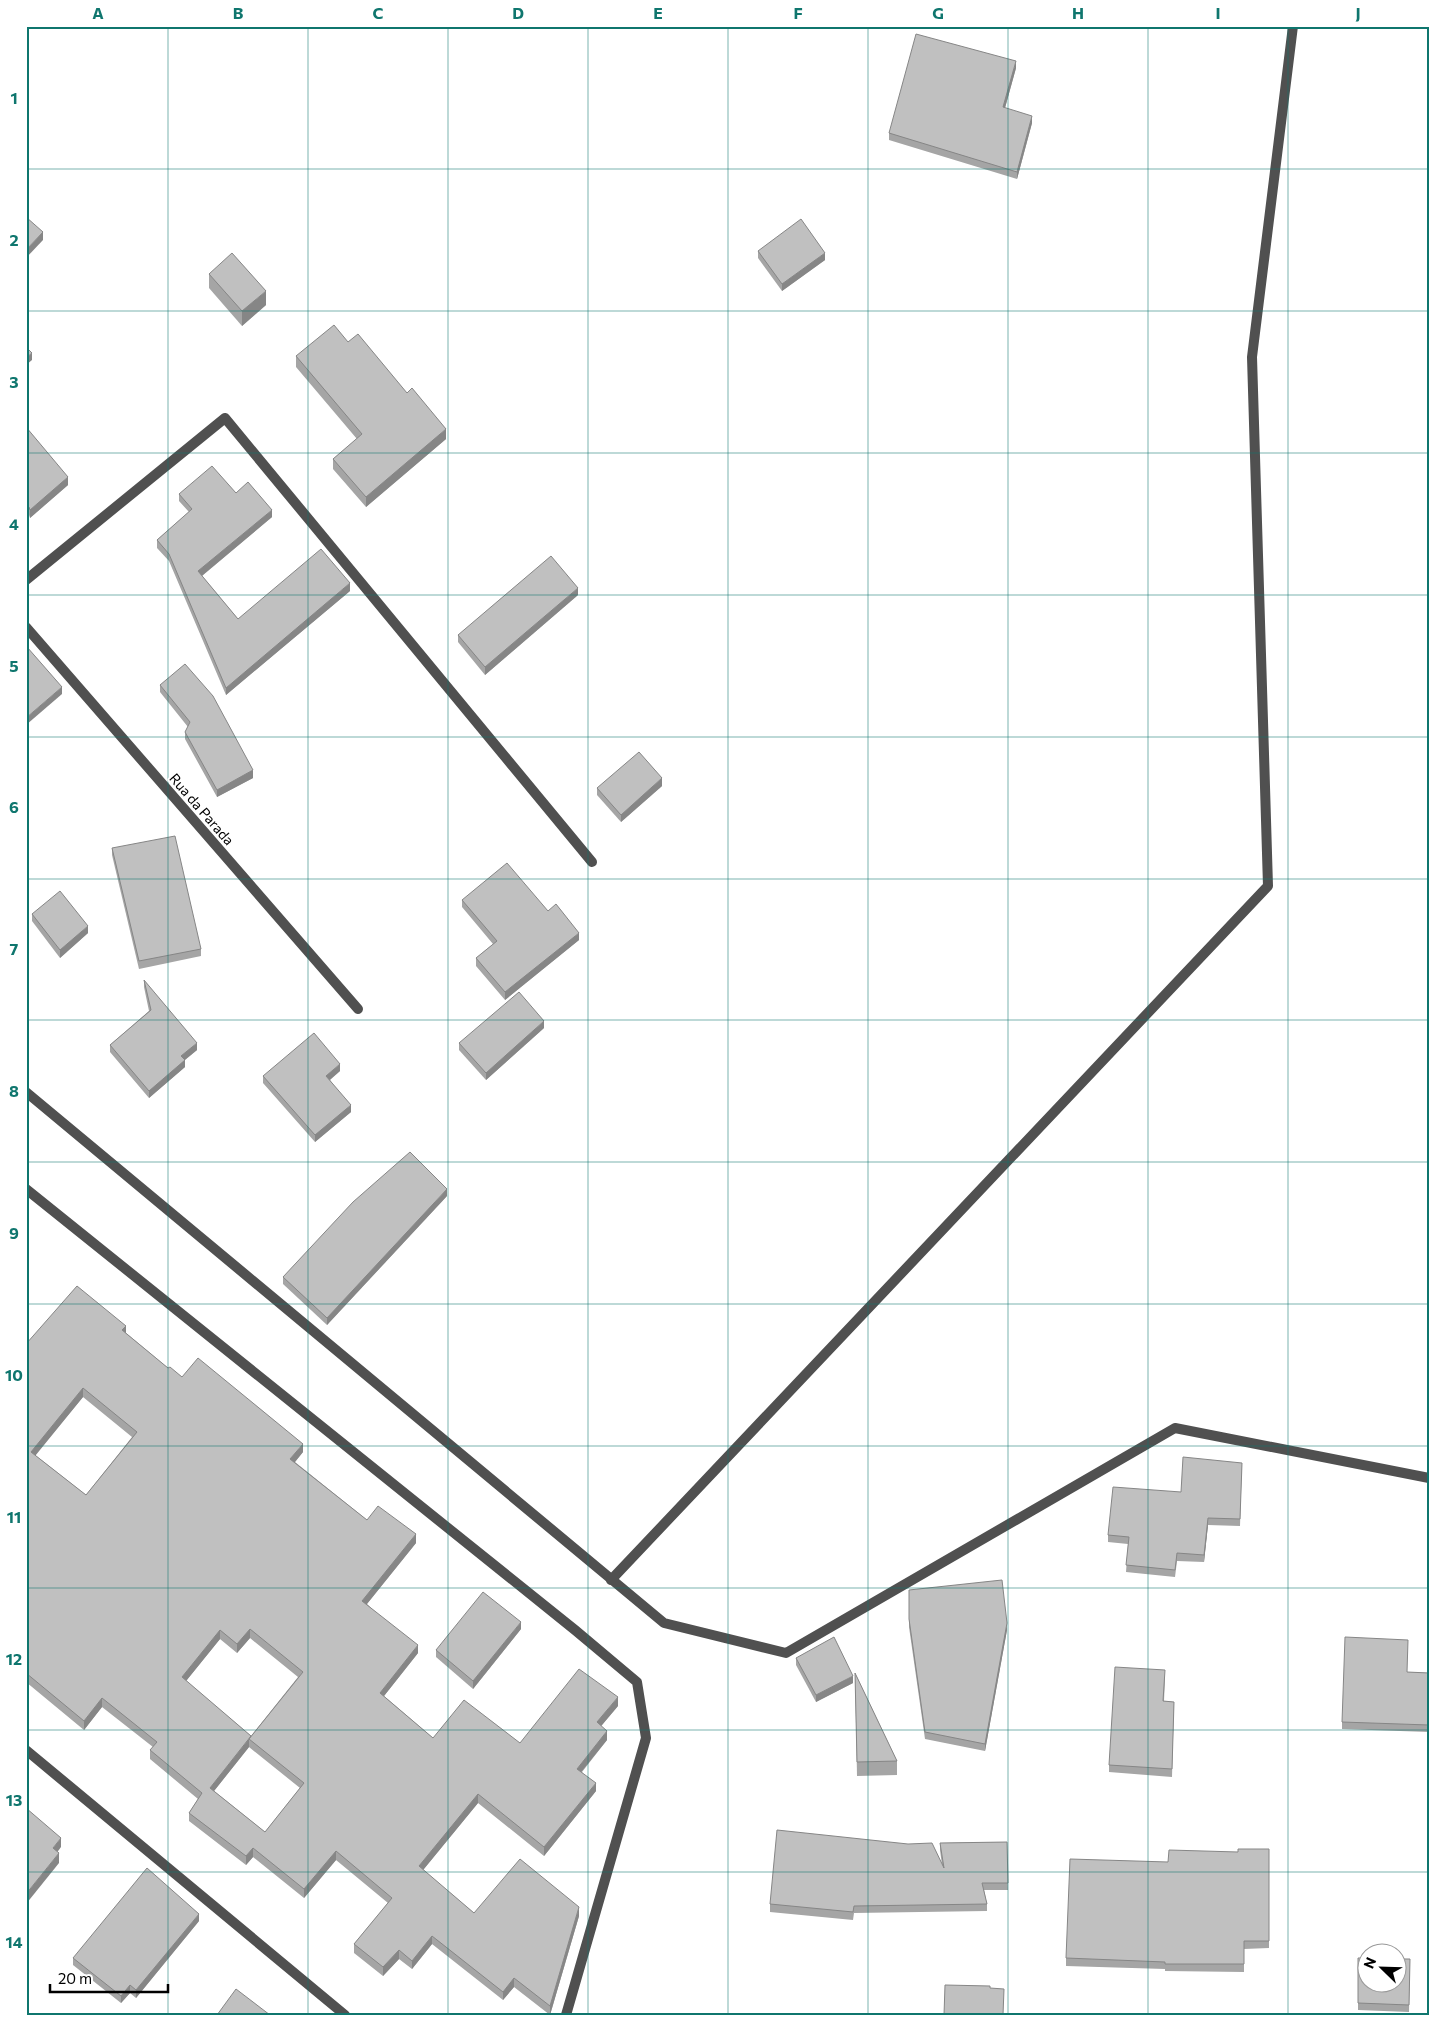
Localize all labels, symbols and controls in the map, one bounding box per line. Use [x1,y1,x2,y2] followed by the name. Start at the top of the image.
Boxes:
[92,3,104,22] text: A
[233,3,244,22] text: B
[373,3,384,22] text: C
[512,3,524,22] text: D
[653,3,663,22] text: E
[793,3,803,22] text: F
[932,3,944,22] text: G
[1072,3,1084,22] text: H
[1215,3,1221,22] text: I
[1355,3,1361,22] text: J
[10,88,18,107] text: 1
[9,230,19,249] text: 2
[9,372,19,391] text: 3
[9,514,19,533] text: 4
[9,656,19,675] text: 5
[166,770,238,848] street label: Rua da Parada
[9,797,19,816] text: 6
[10,939,19,958] text: 7
[9,1081,19,1100] text: 8
[9,1223,19,1242] text: 9
[5,1365,23,1384] text: 10
[7,1507,21,1526] text: 11
[6,1649,22,1668] text: 12
[6,1790,22,1809] text: 13
[5,1932,23,1951] text: 14
[1358,1944,1408,1994] north arrow
[1360,1955,1379,1971] text: N
[50,1961,168,1993] scale bar
[58,1969,92,1987] text: 20 m

